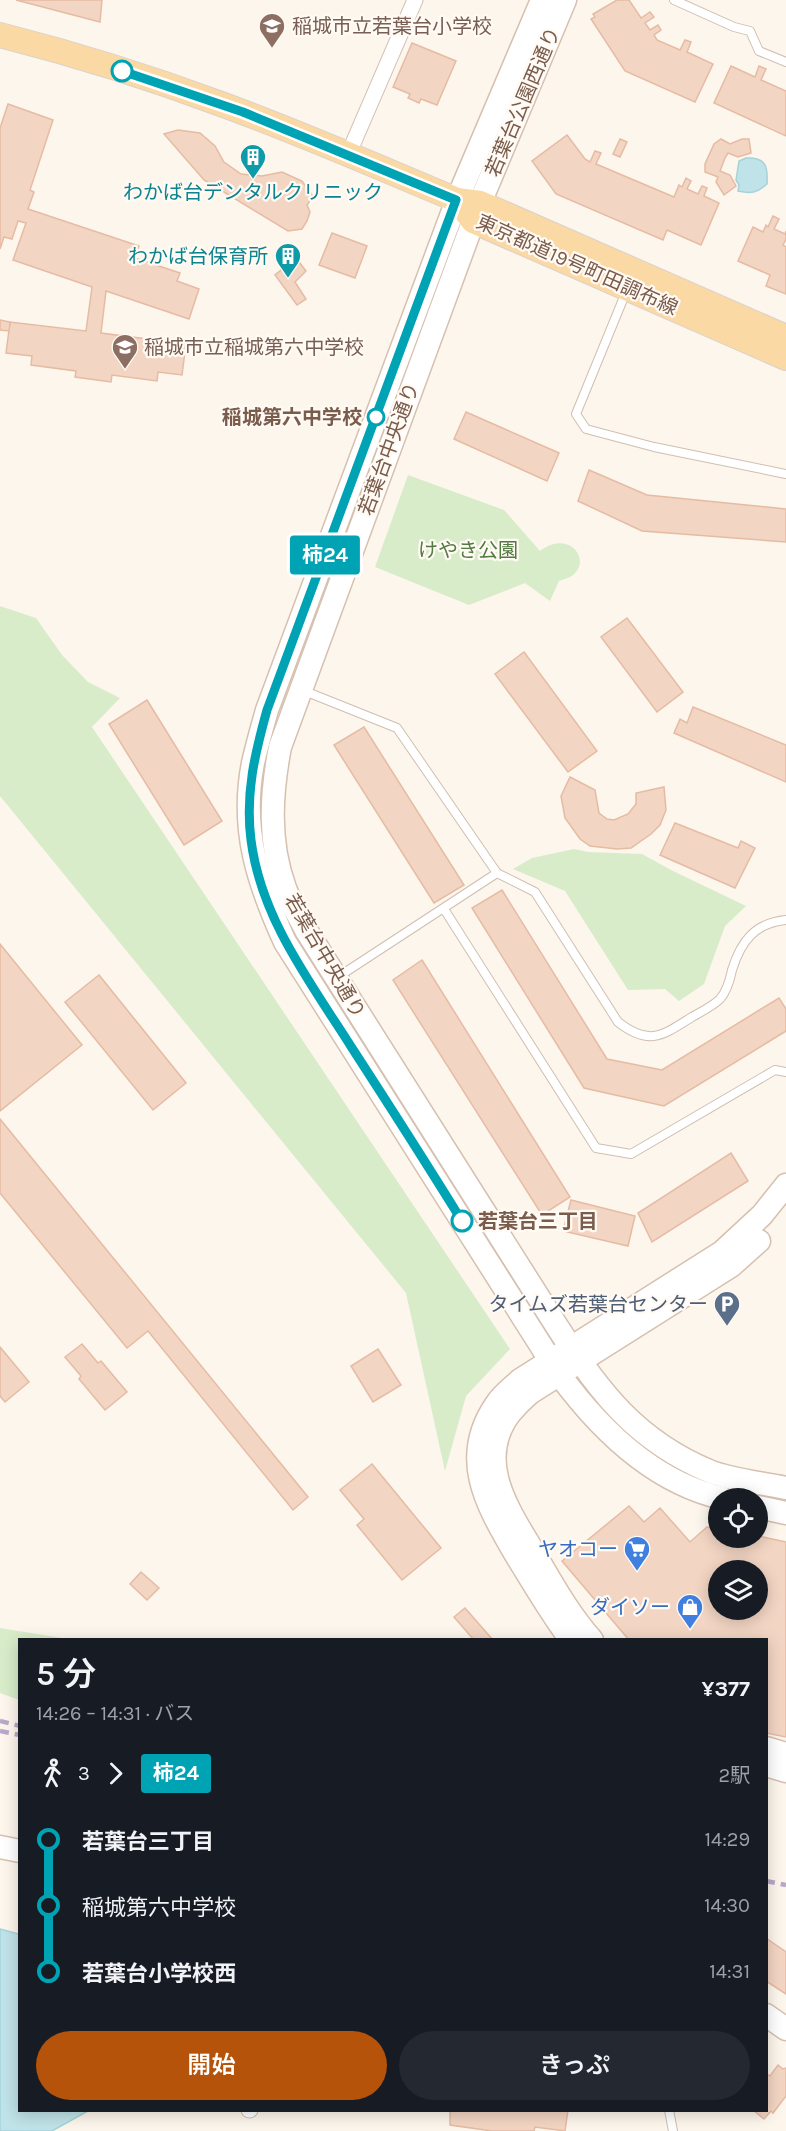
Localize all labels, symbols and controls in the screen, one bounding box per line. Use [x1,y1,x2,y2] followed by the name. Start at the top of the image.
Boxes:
[257,11,287,49] school or university icon: 稲城市立若葉台小学校
[292,15,492,38] place label: 稲城市立若葉台小学校
[481,24,565,180] street label: 若葉台公園西通り
[111,60,133,82] unlabelled marker
[238,142,268,180] building icon: わかば台デンタルクリニック
[123,181,383,204] place label: わかば台デンタルクリニック
[473,210,681,320] street label: 東京都道19号町田調布線
[273,241,303,279] building icon: わかば台保育所
[128,245,268,268] place label: わかば台保育所
[110,332,140,370] school or university icon: 稲城市立稲城第六中学校
[144,336,364,359] place label: 稲城市立稲城第六中学校
[354,379,424,519] street label: 若葉台中央通り
[222,406,362,429] place label: 稲城第六中学校
[367,408,385,426] marker: 稲城第六中学校
[290,536,360,574] line badge: 柿24
[418,539,518,562] park label: けやき公園
[302,543,348,567] text: 柿24
[280,890,370,1022] street label: 若葉台中央通り
[451,1210,473,1232] marker: 若葉台三丁目
[478,1210,598,1233] place label: 若葉台三丁目
[712,1289,742,1327] parking icon: タイムズ若葉台センター
[488,1293,708,1316] place label: タイムズ若葉台センター
[708,1488,768,1620] map controls
[708,1488,768,1548] button: locate
[622,1534,652,1572] supermarket icon: ヤオコー
[538,1538,618,1561] place label: ヤオコー
[708,1560,768,1620] button: layers
[675,1592,705,1630] shop icon: ダイソー
[590,1596,670,1619] place label: ダイソー
[36,1655,96,1693] text: 5 分
[702,1676,750,1702] text: ¥377
[36,1702,194,1725] text: 14:26 – 14:31 · バス
[36,1757,69,1790] icon: walk
[99,1757,132,1790] icon: forward
[153,1761,199,1785] text: 柿24
[78,1762,90,1785] text: 3
[718,1764,750,1787] text: 2駅
[704,1828,750,1851] text: 14:29
[82,1829,214,1855] text: 若葉台三丁目
[704,1894,750,1917] text: 14:30
[82,1895,236,1921] text: 稲城第六中学校
[709,1960,750,1983] text: 14:31
[82,1961,236,1987] text: 若葉台小学校西
[36,2031,387,2100] button: 開始
[399,2031,750,2100] button: きっぷ

